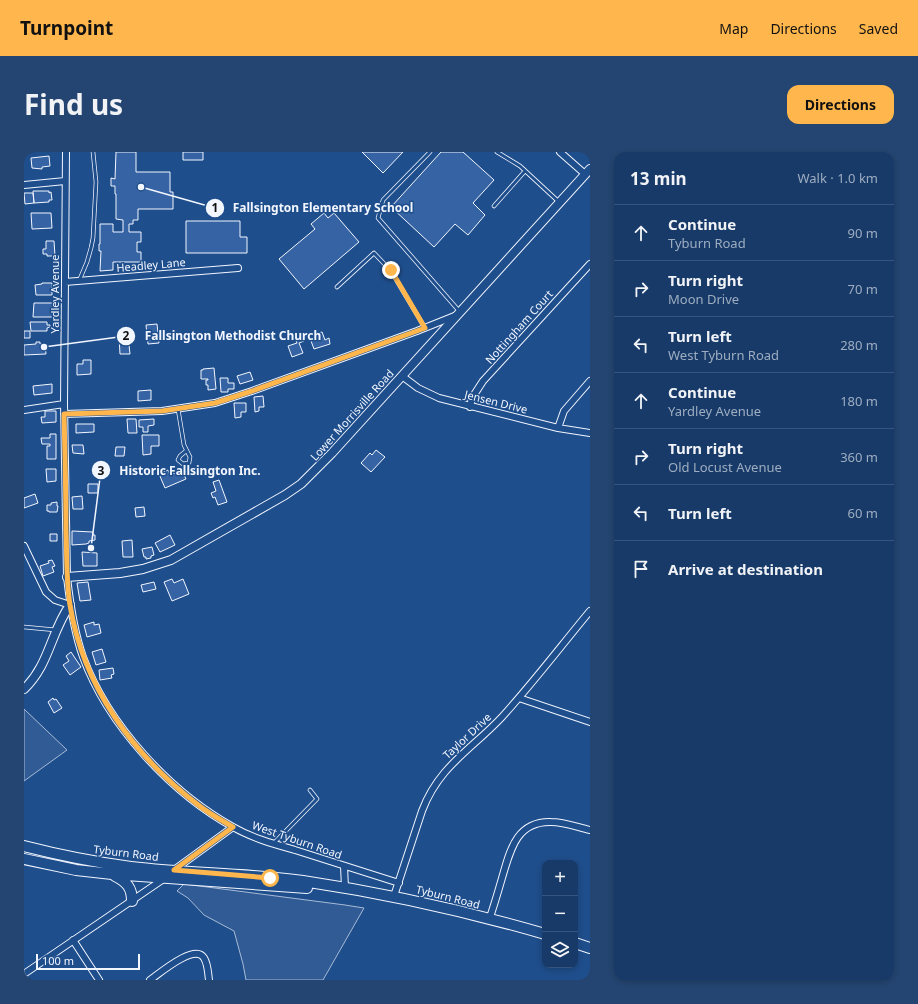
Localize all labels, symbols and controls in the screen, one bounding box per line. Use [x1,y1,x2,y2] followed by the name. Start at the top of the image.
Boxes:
[20,15,113,41] text: Turnpoint
[719,19,748,38] text: Map
[770,19,837,38] text: Directions
[859,19,898,38] text: Saved
[24,85,123,123] text: Find us
[787,85,894,124] button: Directions
[630,167,687,190] text: 13 min
[798,169,878,187] text: Walk · 1.0 km
[205,196,421,220] callout: Fallsington Elementary School
[212,199,218,216] text: 1
[233,199,413,216] text: Fallsington Elementary School
[668,214,736,234] text: Continue
[630,222,652,244] icon: ahead
[848,224,878,242] text: 90 m
[668,234,746,252] text: Tyburn Road
[116,254,186,275] street label: Headley Lane
[47,255,62,333] street label: Yardley Avenue
[382,261,400,279] route end
[668,270,743,290] text: Turn right
[630,278,652,300] icon: right
[848,280,878,298] text: 70 m
[481,287,556,367] street label: Nottingham Court
[668,290,739,308] text: Moon Drive
[116,324,329,348] callout: Fallsington Methodist Church
[668,326,732,346] text: Turn left
[123,327,130,344] text: 2
[145,327,321,344] text: Fallsington Methodist Church
[630,334,652,356] icon: left
[840,336,878,354] text: 280 m
[668,346,779,364] text: West Tyburn Road
[307,366,397,463] street label: Lower Morrisville Road
[668,382,736,402] text: Continue
[462,386,529,417] street label: Jensen Drive
[630,390,652,412] icon: ahead
[840,392,878,410] text: 180 m
[668,402,761,420] text: Yardley Avenue
[668,438,743,458] text: Turn right
[630,446,652,468] icon: right
[840,448,878,466] text: 360 m
[91,458,269,482] callout: Historic Fallsington Inc.
[668,458,782,476] text: Old Locust Avenue
[98,462,105,479] text: 3
[119,462,261,479] text: Historic Fallsington Inc.
[630,502,652,524] icon: left
[668,503,732,523] text: Turn left
[848,504,878,522] text: 60 m
[630,558,652,580] icon: arrive
[668,559,823,579] text: Arrive at destination
[439,709,494,762] street label: Taylor Drive
[250,817,344,862] street label: West Tyburn Road
[93,841,160,864] street label: Tyburn Road
[542,860,578,968] map controls
[542,860,578,896] button: +
[261,869,279,887] route start
[414,881,482,912] street label: Tyburn Road
[542,896,578,932] button: −
[542,932,578,968] button: layers
[36,952,140,971] scale bar
[42,953,74,968] text: 100 m

